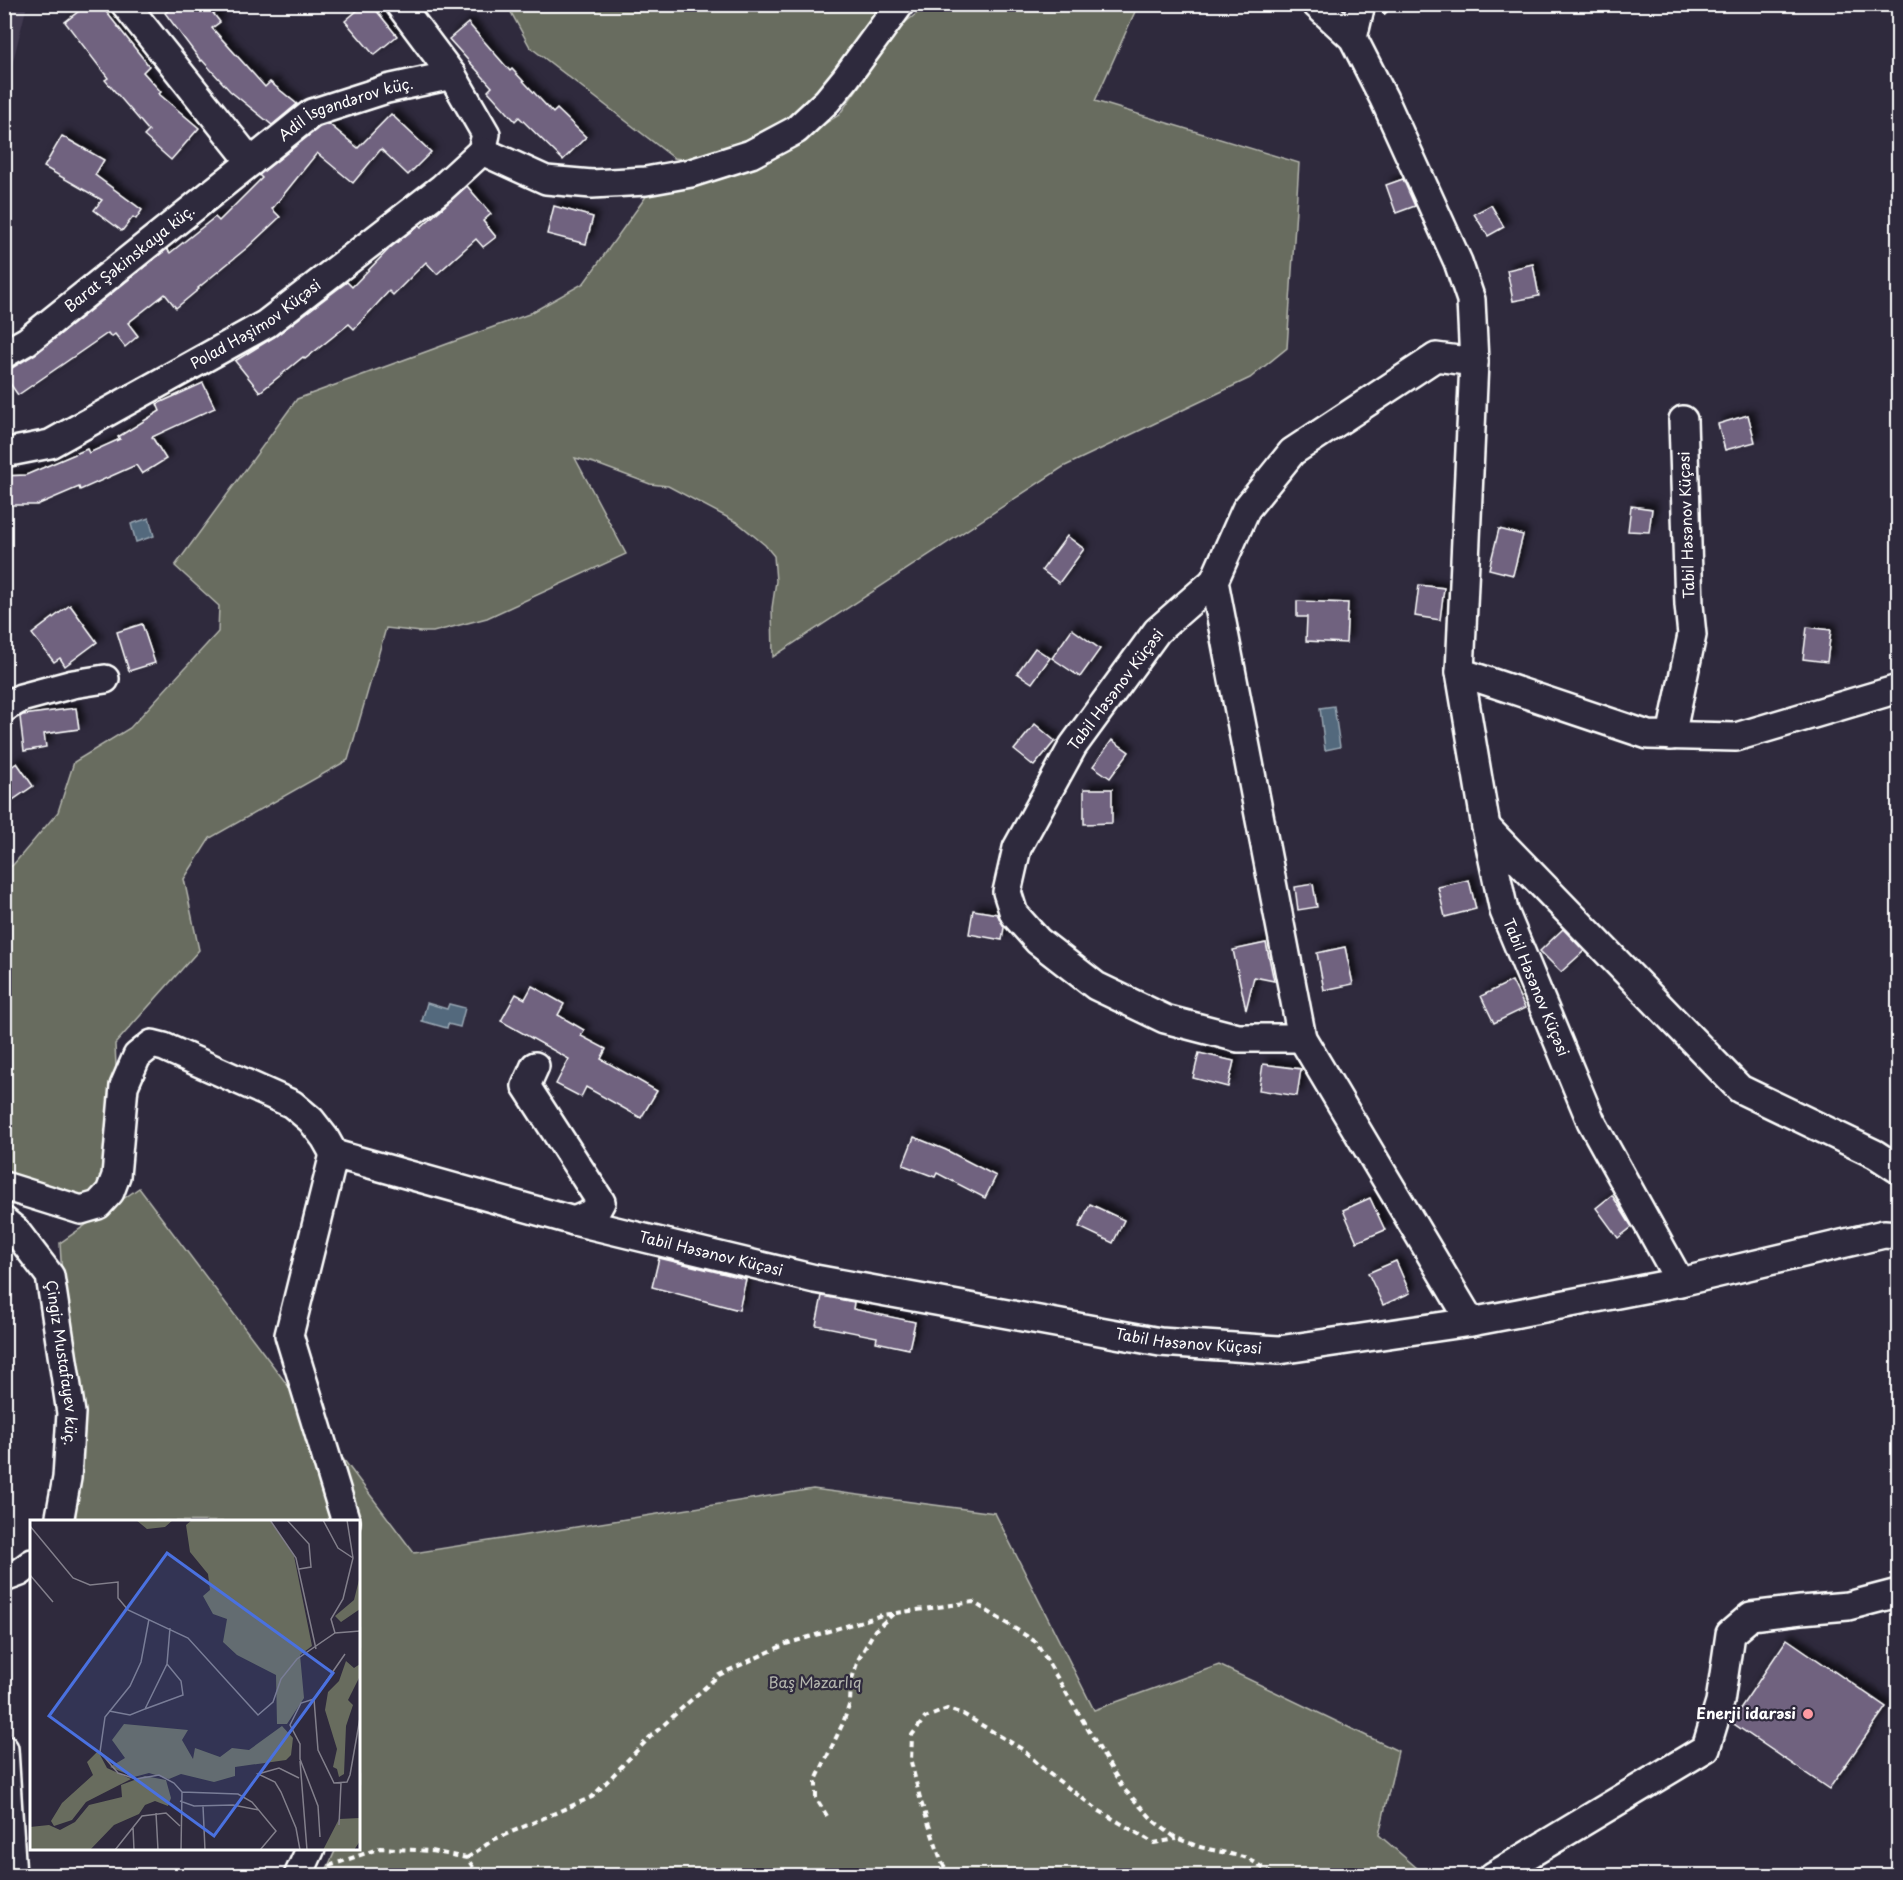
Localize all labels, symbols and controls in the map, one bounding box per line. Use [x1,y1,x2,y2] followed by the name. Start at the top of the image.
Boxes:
[272,71,415,146] street label: Adil İsgəndərov küç.
[59,198,199,317] street label: Barat Şəkinskaya küç.
[186,273,325,374] street label: Polad Həşimov Küçəsi
[1671,451,1700,599] street label: Tabil Həsənov Küçəsi
[1061,623,1168,755] street label: Tabil Həsənov Küçəsi
[1498,914,1576,1059] street label: Tabil Həsənov Küçəsi
[637,1224,786,1281] street label: Tabil Həsənov Küçəsi
[41,1278,84,1447] street label: Çingiz Mustafayev küç.
[1113,1321,1263,1359] street label: Tabil Həsənov Küçəsi
[30,1520,360,1850] inset map
[768,1670,862,1693] park label: Baş Məzarlıq
[1696,1701,1796,1724] place label: Enerji idarəsi
[1801,1707,1815,1721] marker: Enerji idarəsi

